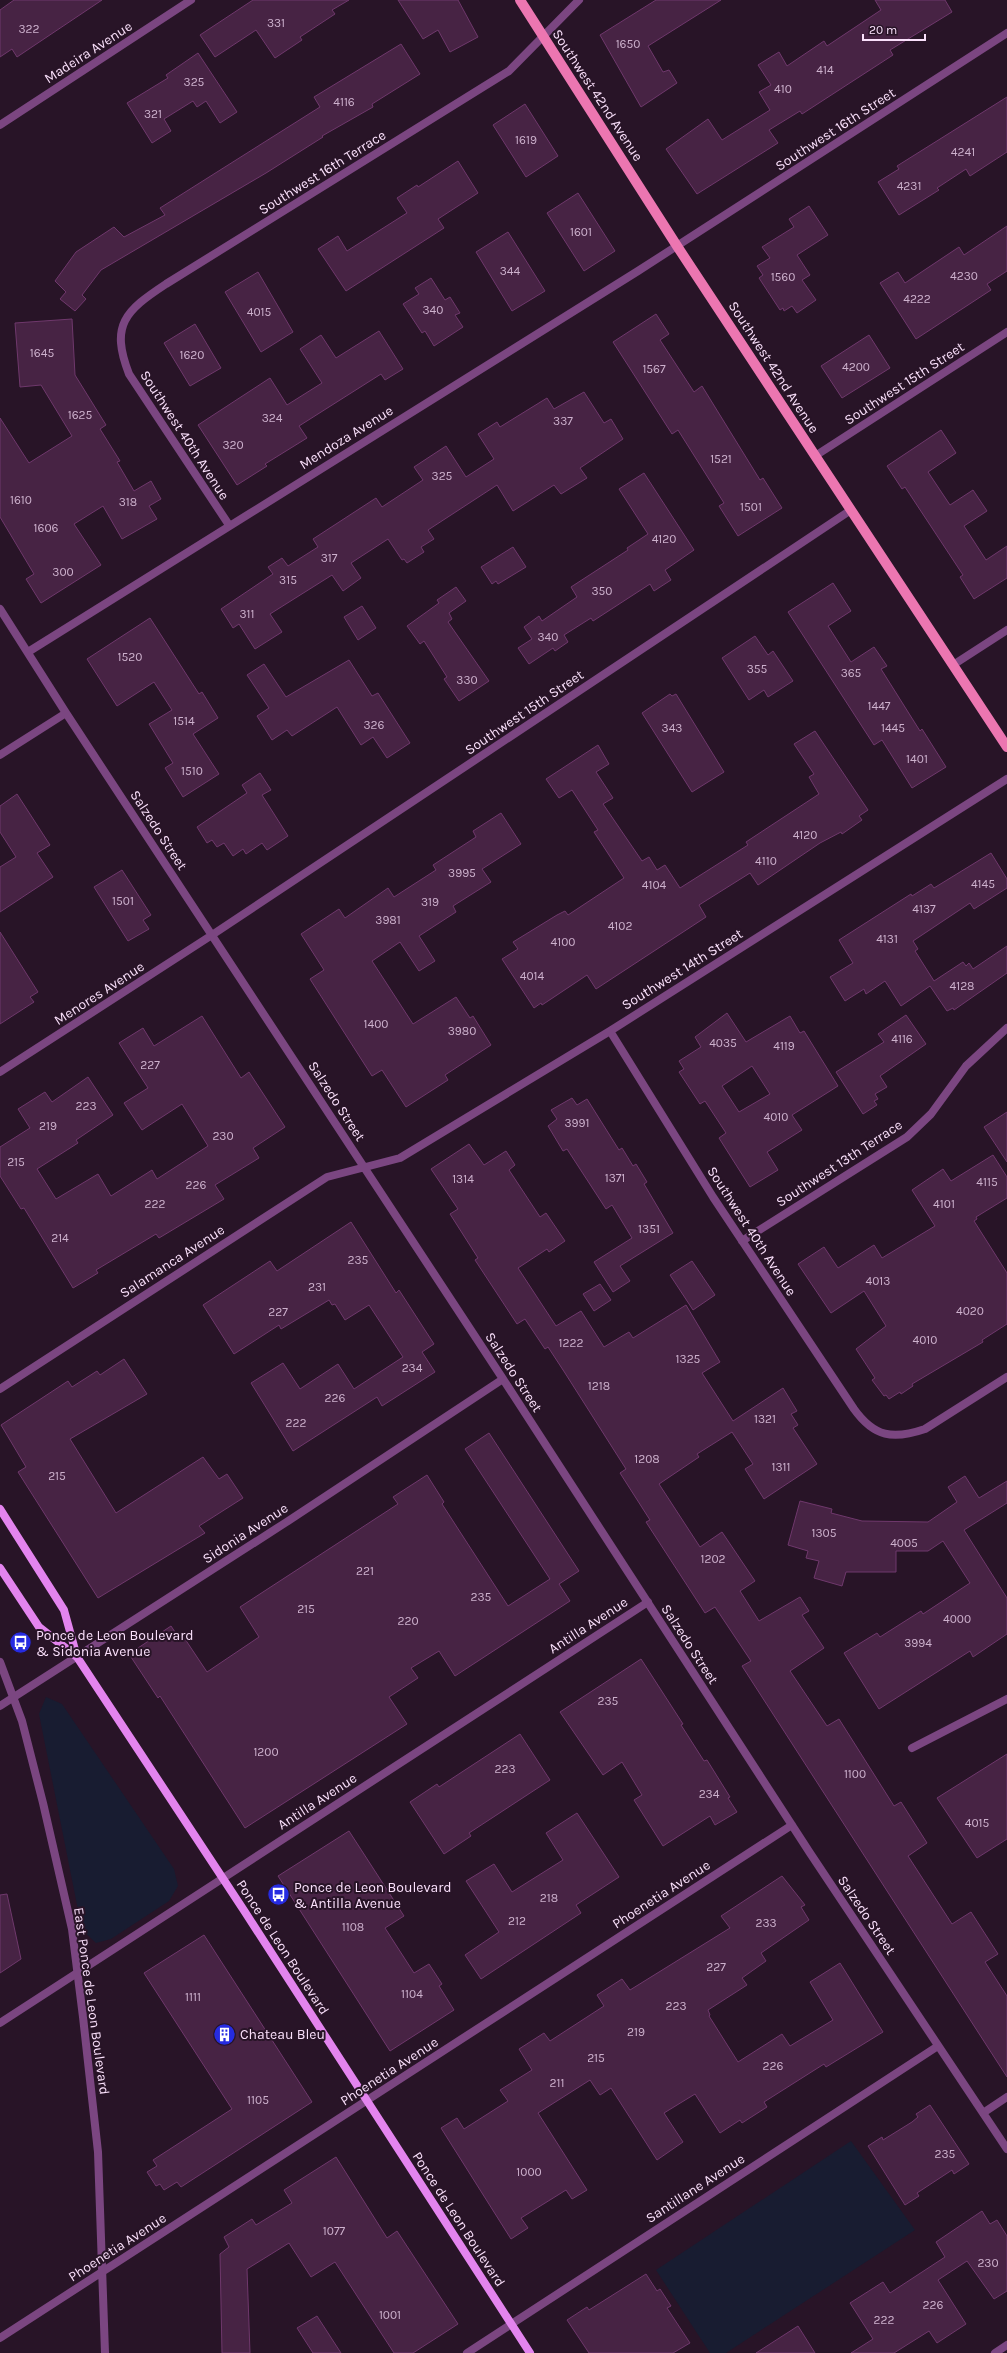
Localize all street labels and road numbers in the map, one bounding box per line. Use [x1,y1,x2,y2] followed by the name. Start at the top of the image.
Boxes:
[41,18,135,87] street label: Madeira Avenue
[549,26,647,164] street label: Southwest 42nd Avenue
[772,84,898,175] street label: Southwest 16th Street
[256,126,389,218] street label: Southwest 16th Terrace
[725,298,823,436] street label: Southwest 42nd Avenue
[841,338,967,429] street label: Southwest 15th Street
[136,367,233,503] street label: Southwest 40th Avenue
[296,402,396,473] street label: Mendoza Avenue
[462,666,587,758] street label: Southwest 15th Street
[127,787,191,873] street label: Salzedo Street
[619,925,746,1014] street label: Southwest 14th Street
[51,958,148,1029] street label: Menores Avenue
[305,1058,369,1144] street label: Salzedo Street
[773,1116,906,1211] street label: Southwest 13th Terrace
[703,1163,800,1299] street label: Southwest 40th Avenue
[117,1221,228,1302] street label: Salamanca Avenue
[482,1329,546,1415] street label: Salzedo Street
[199,1500,291,1567] street label: Sidonia Avenue
[546,1594,631,1657] street label: Antilla Avenue
[658,1601,722,1687] street label: Salzedo Street
[275,1770,360,1833] street label: Antilla Avenue
[609,1856,713,1932] street label: Phoenetia Avenue
[834,1873,899,1958] street label: Salzedo Street
[233,1877,333,2018] street label: Ponce de Leon Boulevard
[70,1906,113,2096] street label: East Ponce de Leon Boulevard
[337,2033,441,2109] street label: Phoenetia Avenue
[409,2149,509,2290] street label: Ponce de Leon Boulevard
[643,2150,748,2227] street label: Santillane Avenue
[65,2209,169,2285] street label: Phoenetia Avenue

